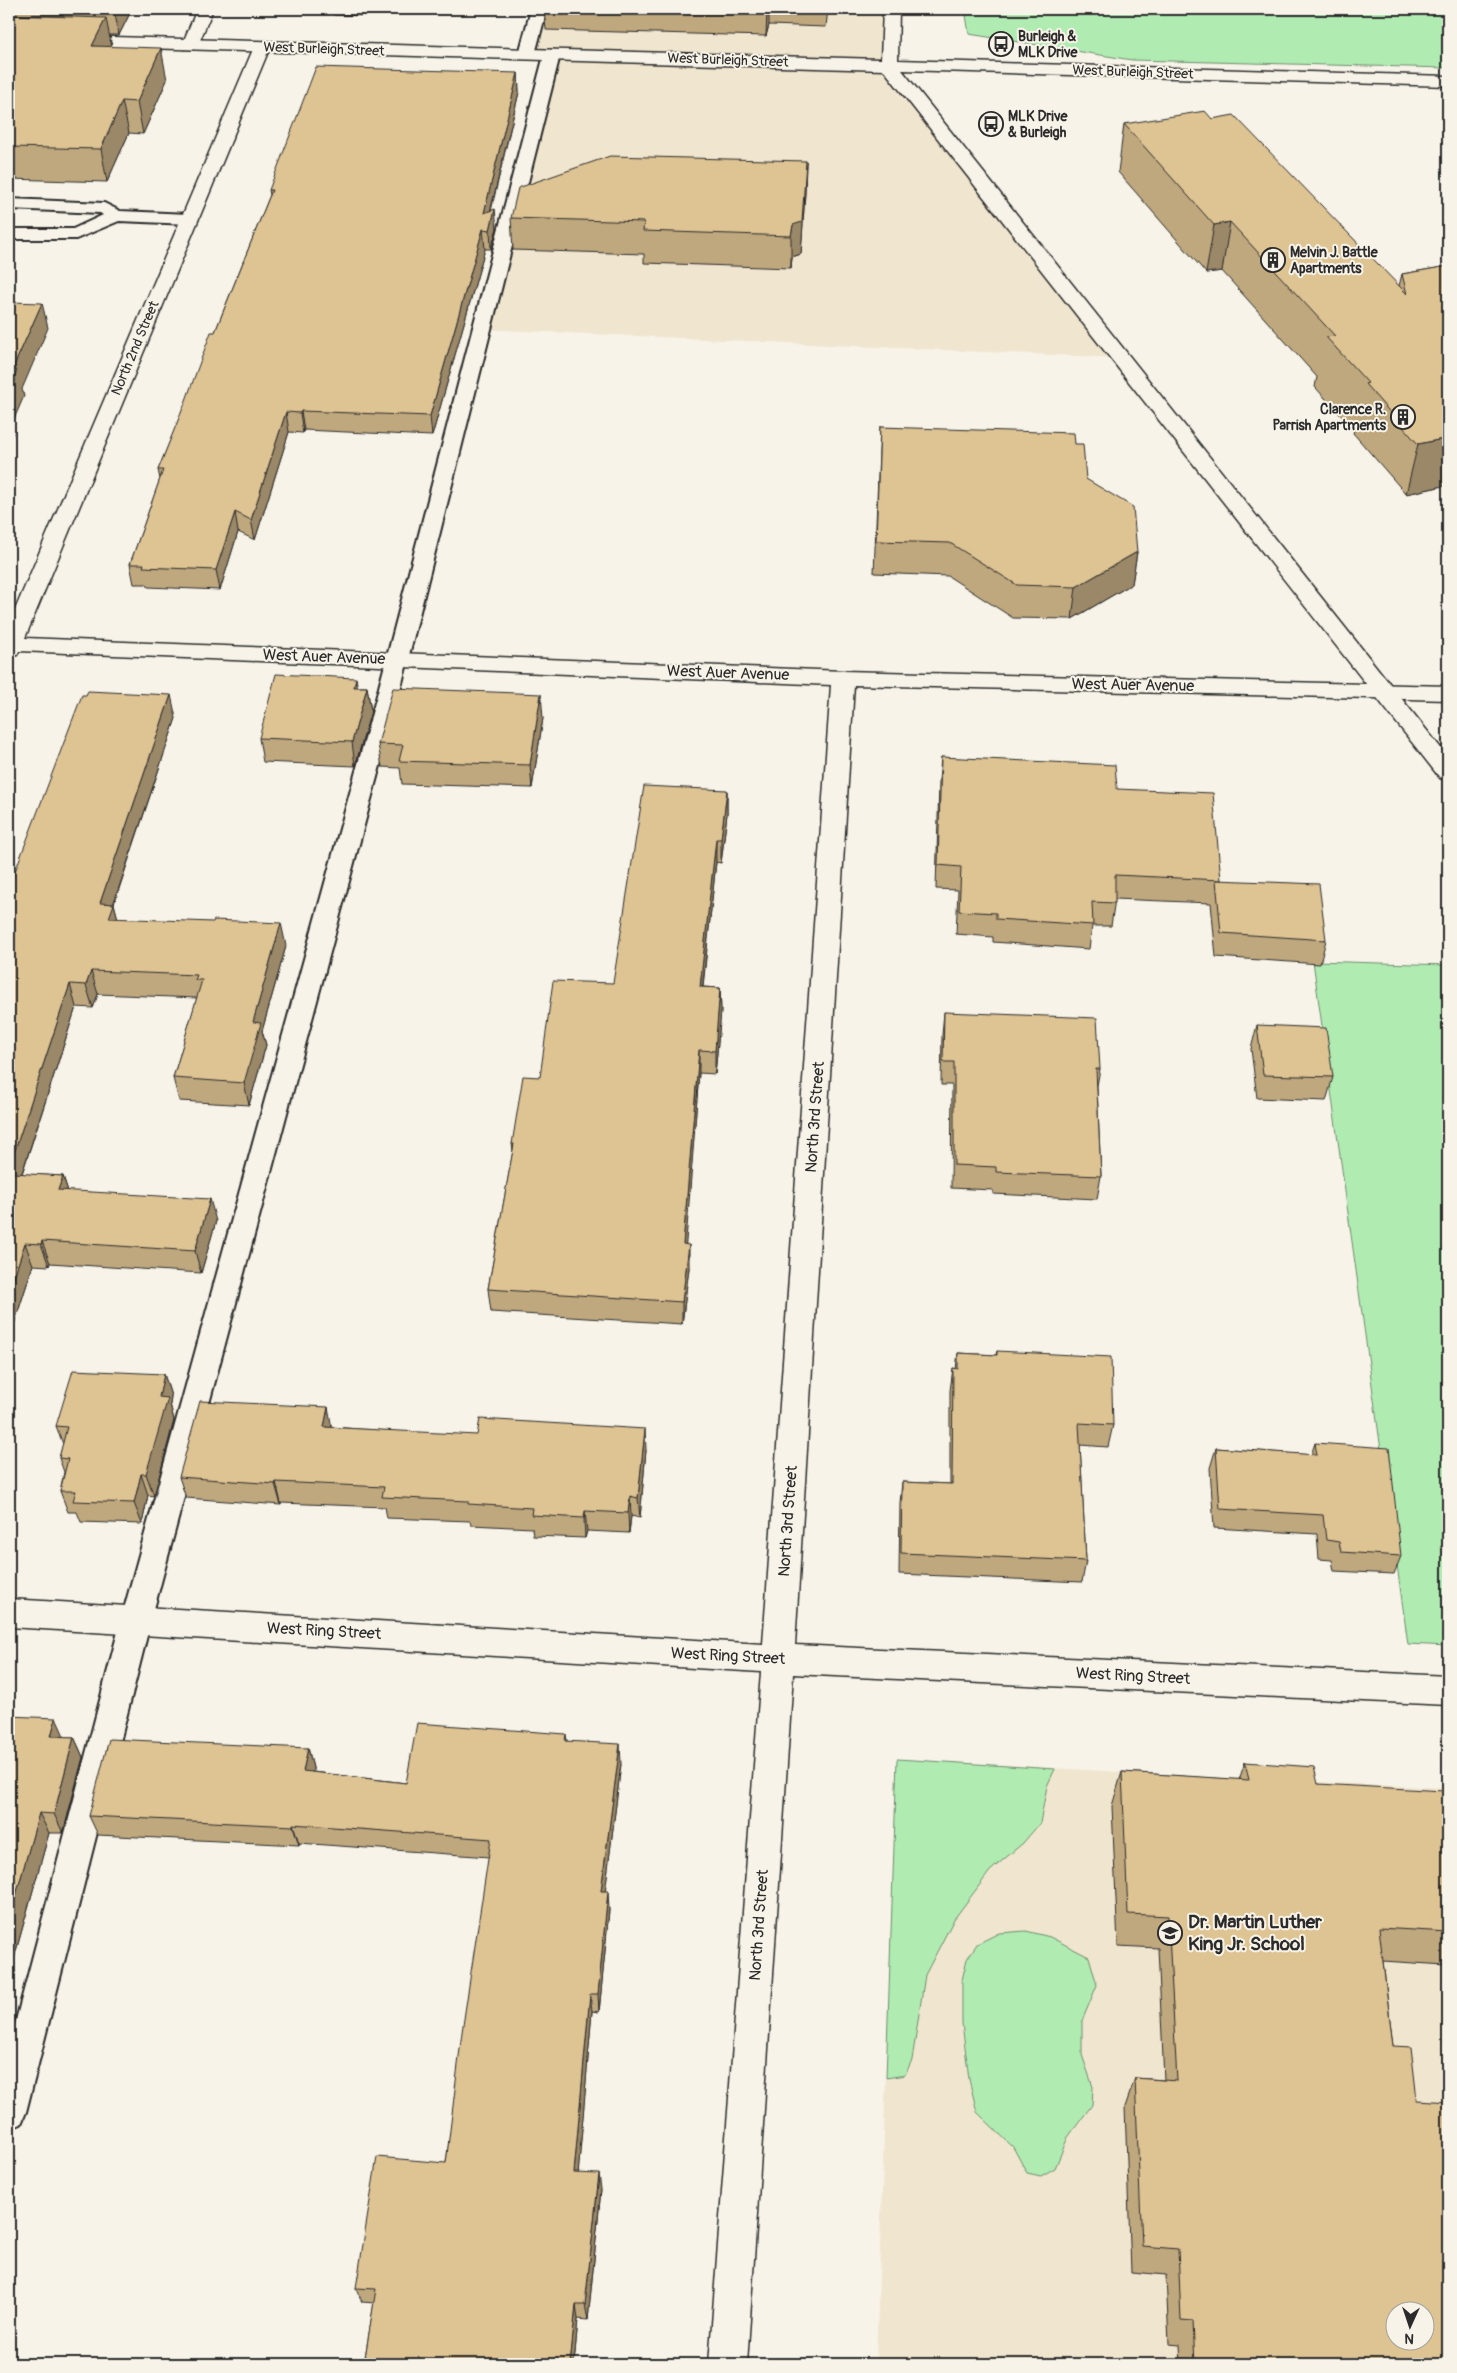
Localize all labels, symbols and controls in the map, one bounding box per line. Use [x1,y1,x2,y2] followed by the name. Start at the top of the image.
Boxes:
[1018,28,1078,61] place label: Burleigh & MLK Drive
[988,31,1014,57] bus stop icon: Burleigh & MLK Drive
[263,38,385,60] street label: West Burleigh Street
[667,49,789,71] street label: West Burleigh Street
[1072,61,1194,83] street label: West Burleigh Street
[1008,108,1068,141] place label: MLK Drive & Burleigh
[978,111,1004,137] bus stop icon: MLK Drive & Burleigh
[1290,244,1379,277] place label: Melvin J. Battle Apartments
[1260,247,1286,273] building icon: Melvin J. Battle Apartments
[107,298,163,398] street label: North 2nd Street
[1272,401,1387,434] place label: Clarence R. Parrish Apartments
[1390,404,1416,430] building icon: Clarence R. Parrish Apartments
[262,645,386,669] street label: West Auer Avenue
[666,661,790,685] street label: West Auer Avenue
[1071,674,1195,696] street label: West Auer Avenue
[801,1060,829,1173] street label: North 3rd Street
[774,1464,802,1577] street label: North 3rd Street
[266,1618,382,1644] street label: West Ring Street
[670,1643,786,1669] street label: West Ring Street
[1075,1663,1191,1689] street label: West Ring Street
[745,1868,773,1981] street label: North 3rd Street
[1188,1910,1322,1956] place label: Dr. Martin Luther King Jr. School
[1157,1920,1183,1946] school or university icon: Dr. Martin Luther King Jr. School
[1384,2300,1434,2350] north arrow
[1404,2330,1415,2347] text: N

